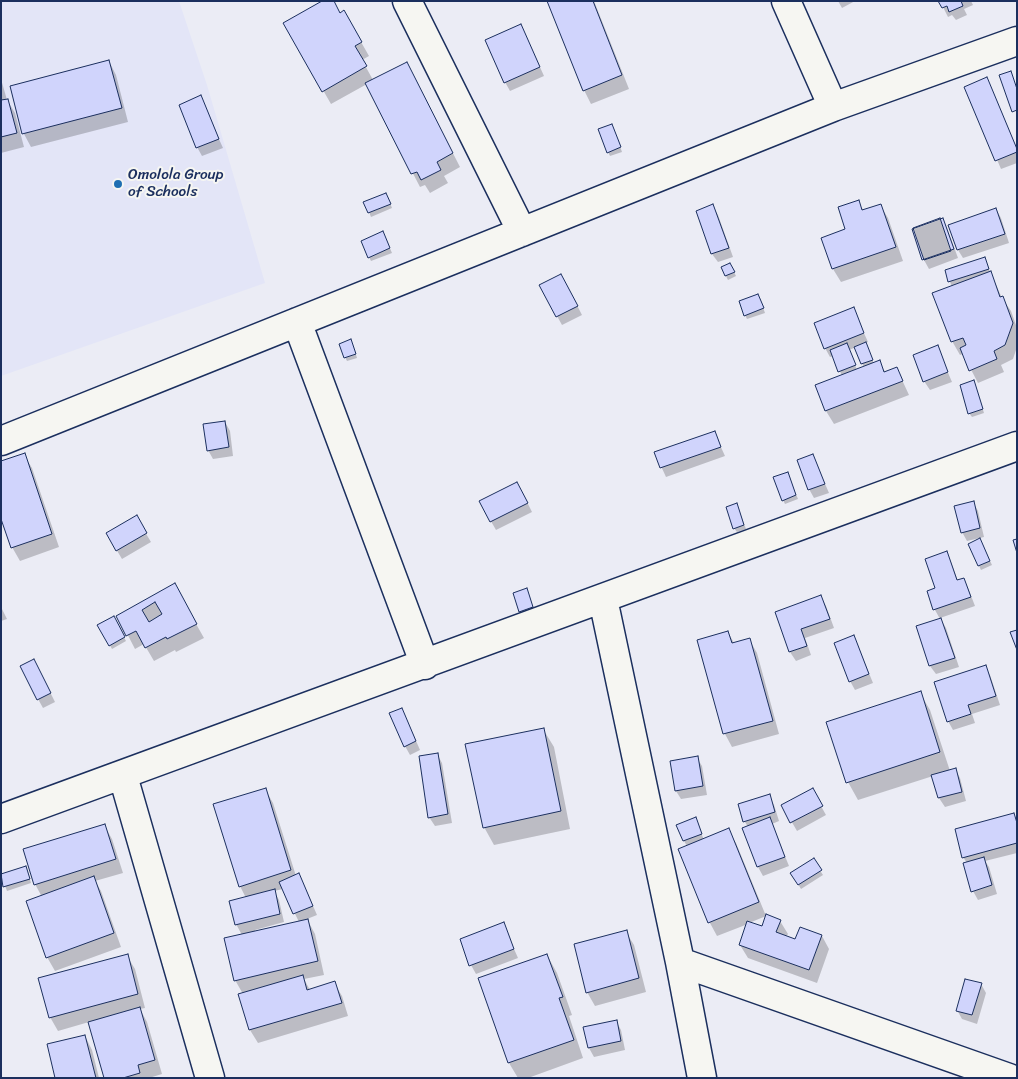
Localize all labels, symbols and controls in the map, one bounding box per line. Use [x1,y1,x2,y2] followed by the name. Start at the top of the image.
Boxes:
[128,166,224,201] place label: Omolola Group of Schools
[112,178,124,190] marker: Omolola Group of Schools

